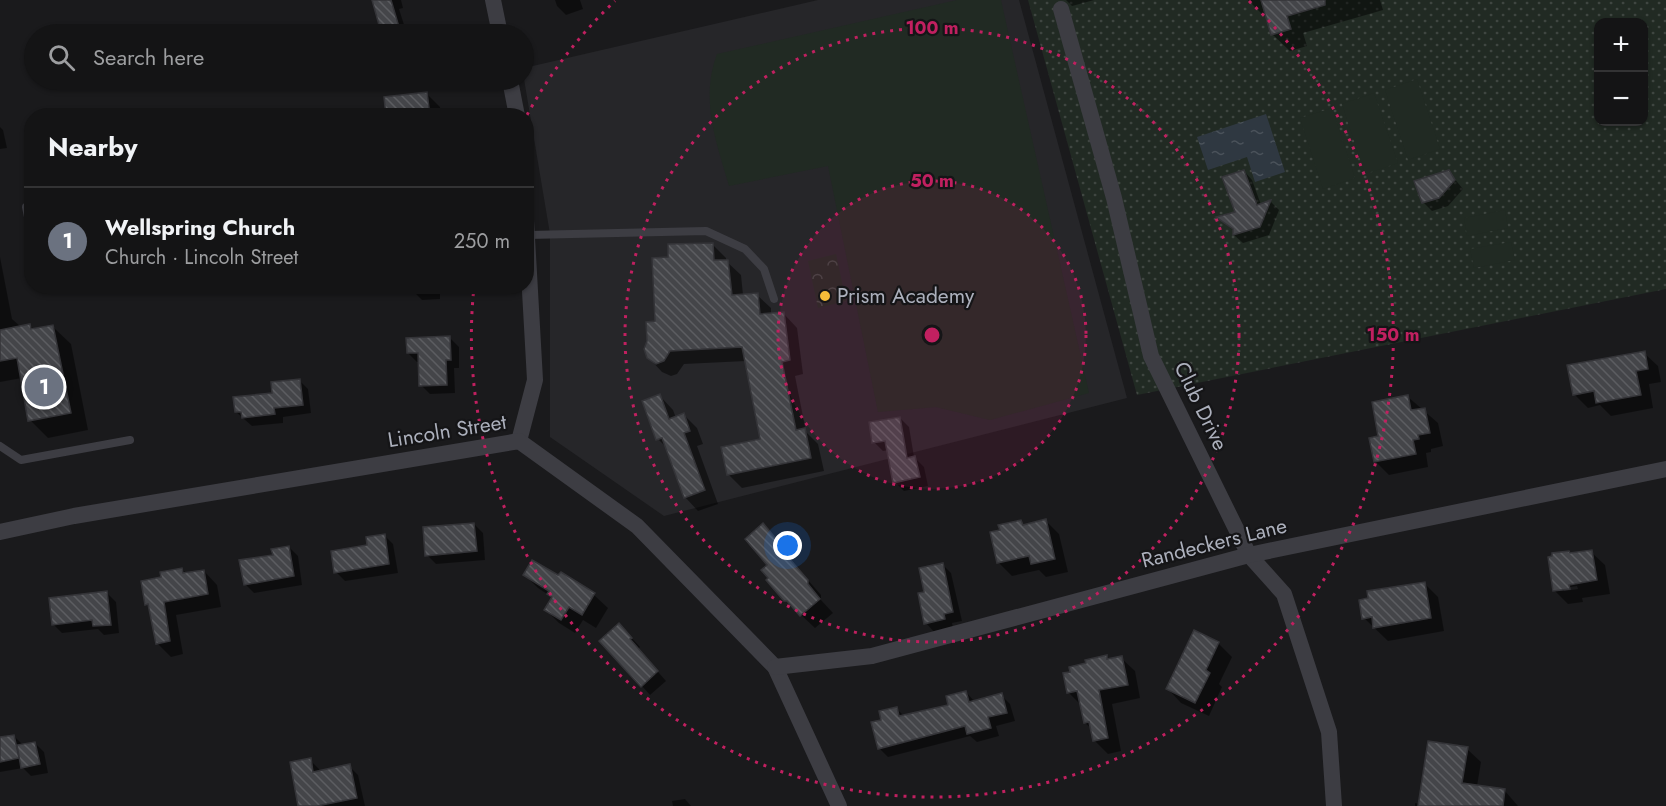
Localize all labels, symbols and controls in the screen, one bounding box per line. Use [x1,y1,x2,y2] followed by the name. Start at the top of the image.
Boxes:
[905,15,959,41] text: 100 m
[1594,18,1648,126] map controls
[1594,18,1648,72] button: +
[24,24,534,90] search box
[45,41,78,74] icon: search
[93,41,204,73] text: Search here
[1594,72,1648,126] button: −
[48,128,137,166] text: Nearby
[910,168,954,194] text: 50 m
[105,211,295,243] text: Wellspring Church
[62,227,73,256] text: 1
[454,227,510,256] text: 250 m
[105,243,298,272] text: Church · Lincoln Street
[837,281,975,311] place label: Prism Academy
[818,289,832,303] marker: Prism Academy
[1367,322,1419,348] text: 150 m
[922,325,942,345] centre of rings
[1167,357,1235,456] street label: Club Drive
[24,364,63,410] pin: 1
[386,407,508,455] street label: Lincoln Street
[1138,510,1290,576] street label: Randeckers Lane
[773,531,802,560] your location

